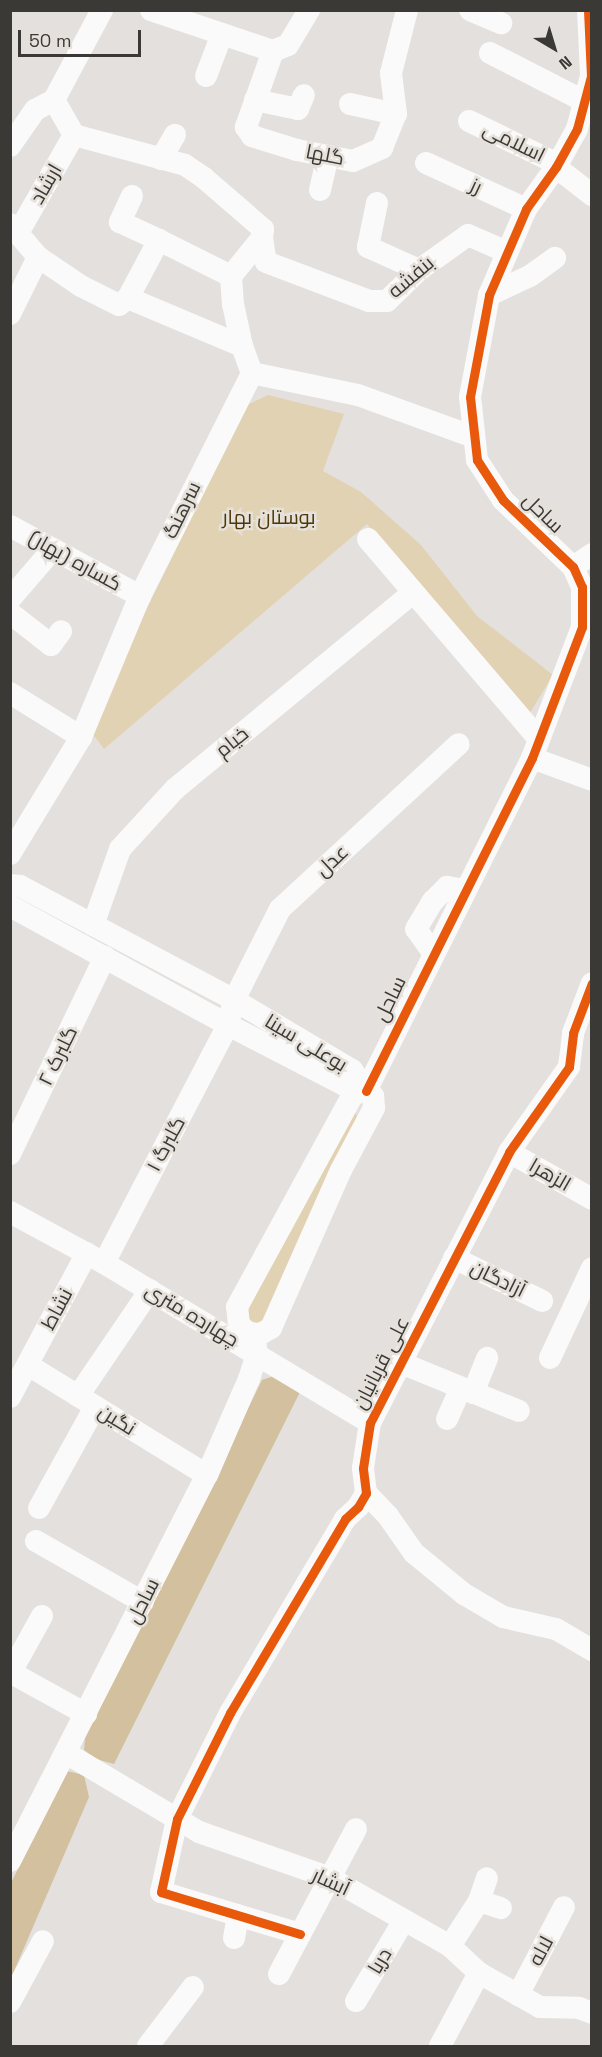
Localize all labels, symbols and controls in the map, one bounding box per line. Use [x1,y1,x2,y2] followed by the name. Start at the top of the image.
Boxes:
[21,18,144,56] scale bar
[524,18,584,78] north arrow
[29,29,71,52] text: 50 m
[555,51,576,74] text: N
[479,117,549,167] street label: اسلامی
[304,140,346,170] street label: گلها
[25,159,67,209] street label: ارشاد
[466,173,486,199] street label: رز
[383,251,439,303] street label: بنفشه
[158,478,206,542] street label: سرهنگ
[518,488,568,538] street label: ساحل
[222,505,316,529] park label: بوستان بهار
[24,526,126,596] street label: کساره (بهار)
[211,722,253,762] street label: خیام
[311,840,353,882] street label: عدل
[369,972,411,1026] street label: ساحل
[260,1009,352,1077] street label: بوعلی سینا
[33,1022,83,1090] street label: گلبرک ۲
[142,1113,190,1175] street label: گلبرگ ۱
[525,1154,575,1196] street label: الزهرا
[466,1255,530,1303] street label: آزادگان
[141,1278,243,1352] street label: چهارده متری
[36,1284,78,1334] street label: نشاط
[347,1313,415,1413] street label: علی قربانیان
[94,1399,140,1441] street label: نگین
[122,1574,164,1628] street label: ساحل
[308,1863,354,1901] street label: آبشار
[523,1932,559,1970] street label: لاله
[363,1944,397,1978] street label: دریا

